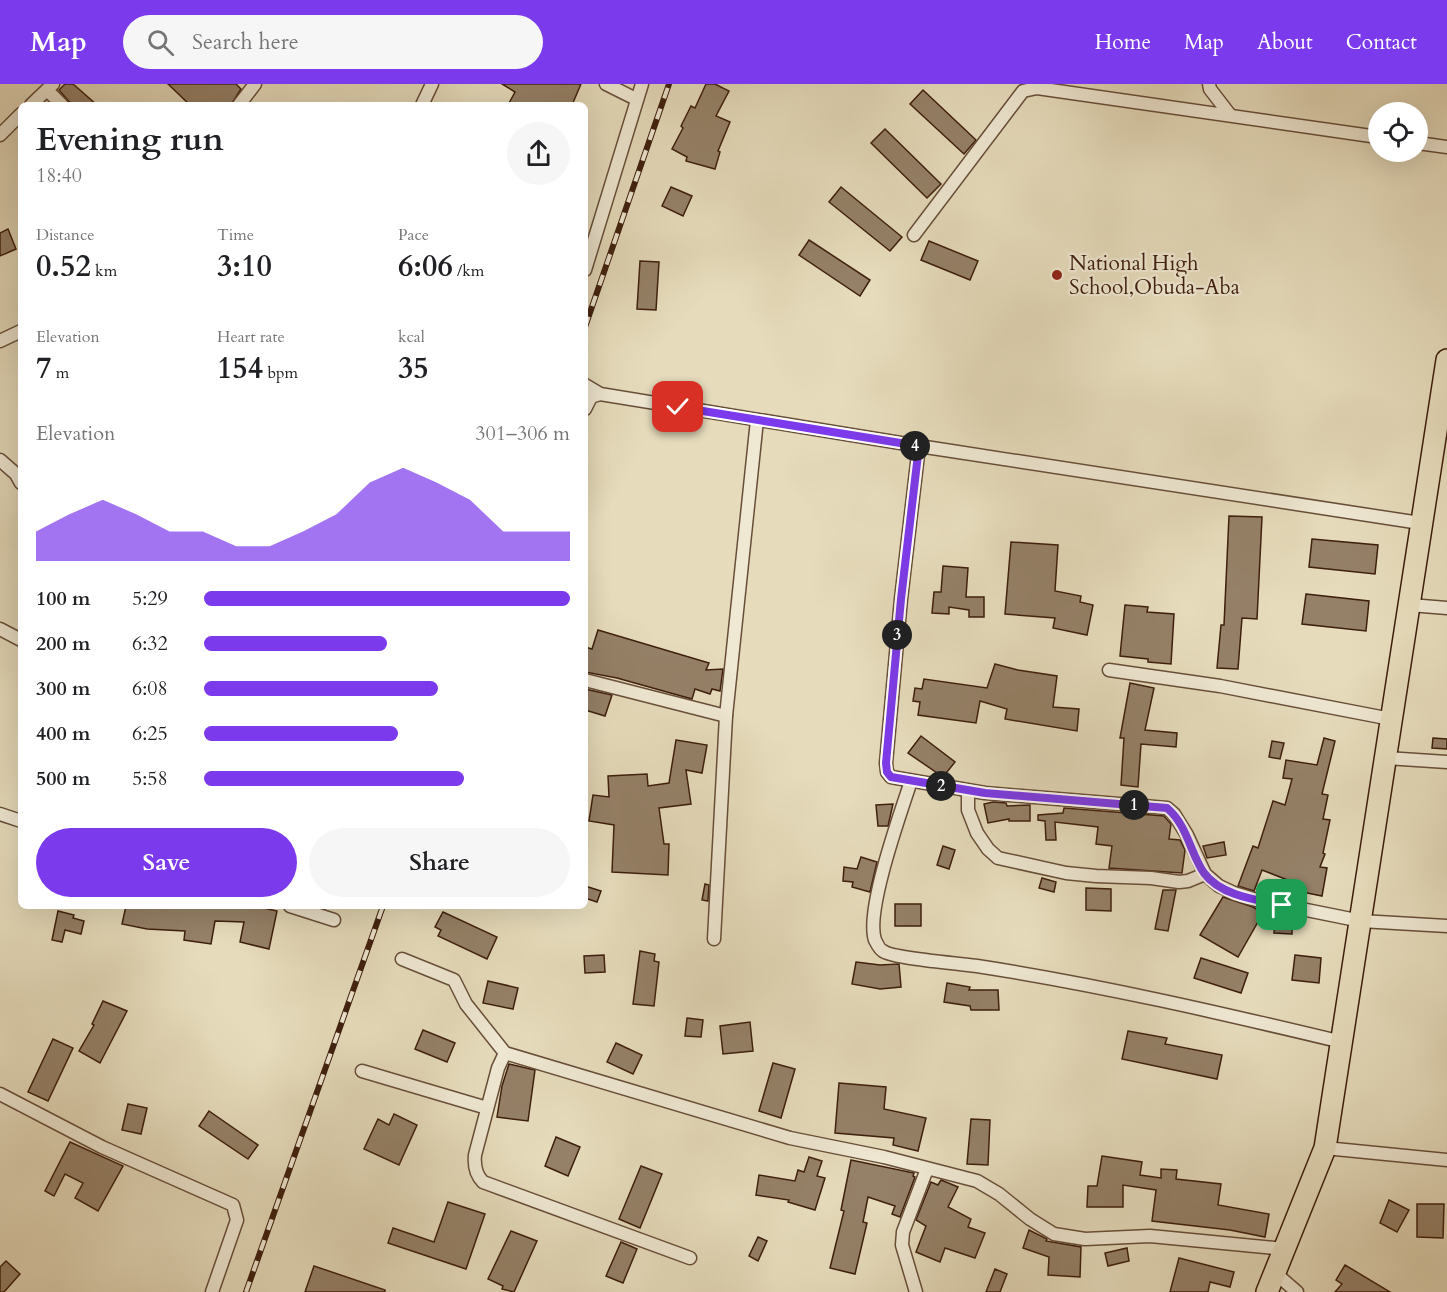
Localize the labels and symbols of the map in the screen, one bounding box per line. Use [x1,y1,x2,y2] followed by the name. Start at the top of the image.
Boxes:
[1069,249,1240,302] place label: National High School,Obuda-Aba
[1050,268,1064,282] marker: National High School,Obuda-Aba
[652,381,703,432] pin
[900,431,930,461] pin: 4
[882,620,912,650] pin: 3
[926,771,956,801] pin: 2
[1119,790,1149,820] pin: 1
[1256,879,1307,930] pin

